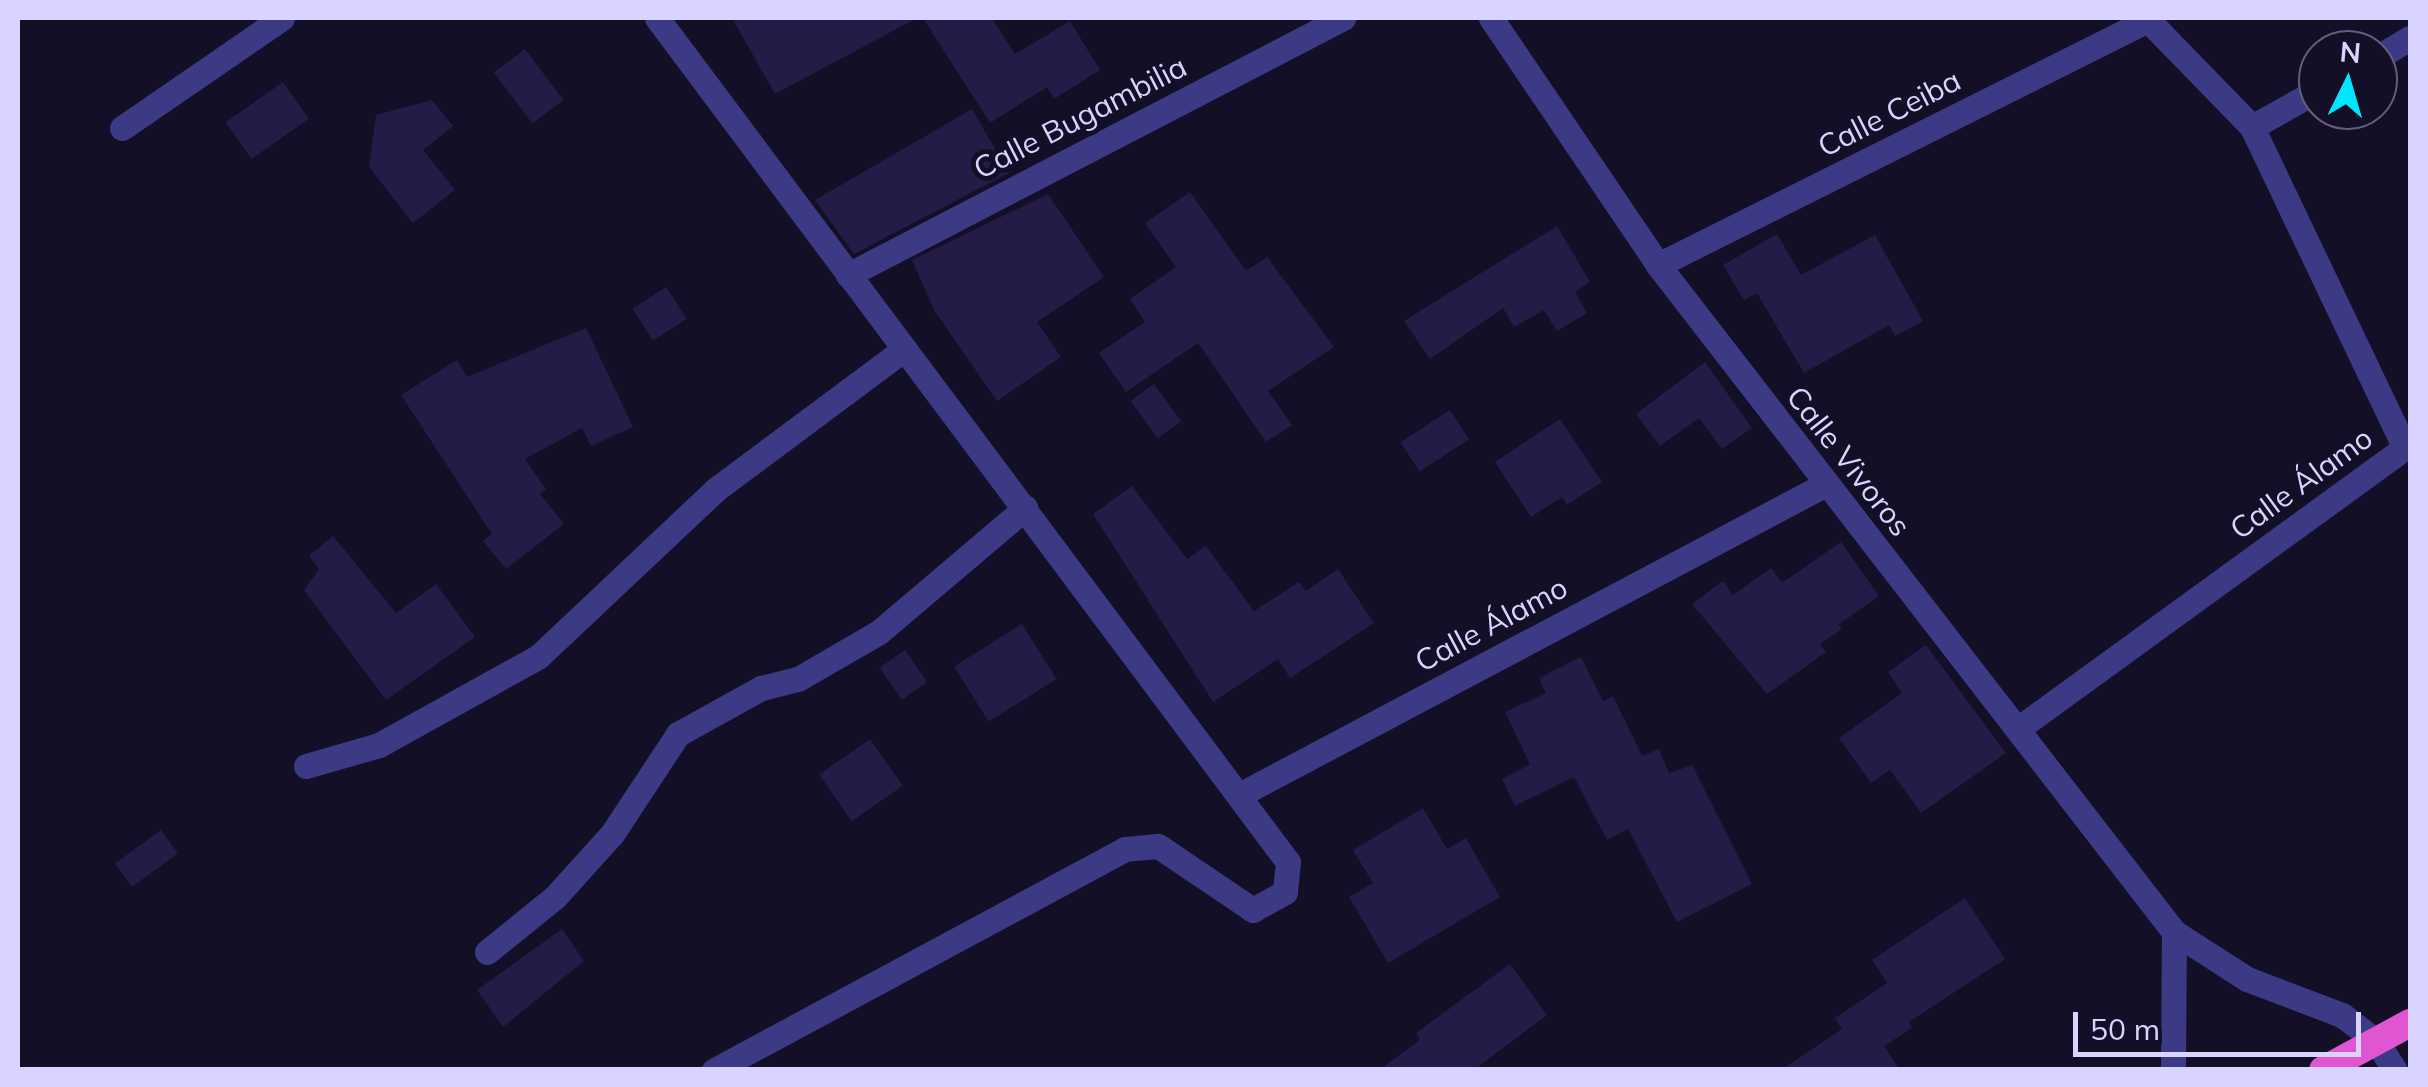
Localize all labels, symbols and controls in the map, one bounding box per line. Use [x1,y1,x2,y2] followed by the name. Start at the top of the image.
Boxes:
[2298,30,2398,130] north arrow
[2338,33,2363,70] text: N
[968,48,1192,186] street label: Calle Bugambilia
[1812,62,1966,164] street label: Calle Ceiba
[1779,379,1919,543] street label: Calle Vivoros
[2223,419,2379,547] street label: Calle Álamo
[1409,569,1573,679] street label: Calle Álamo
[2078,992,2366,1054] scale bar
[2090,1010,2160,1048] text: 50 m

